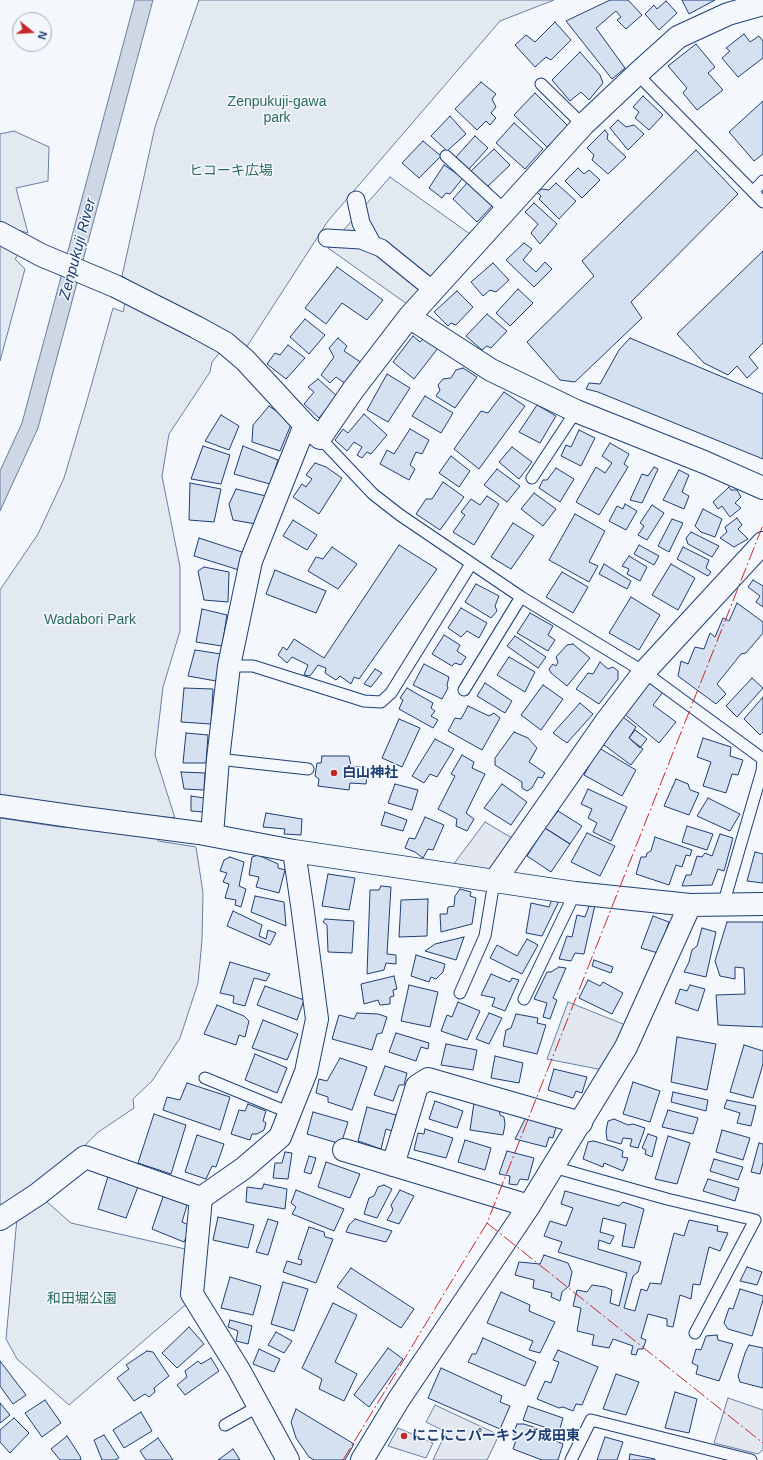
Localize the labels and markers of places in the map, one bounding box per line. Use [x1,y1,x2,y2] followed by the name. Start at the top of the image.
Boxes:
[342,765,398,781] place label: 白山神社
[329,768,339,778] marker: 白山神社
[412,1428,580,1444] place label: にこにこパーキング成田東
[399,1431,409,1441] marker: にこにこパーキング成田東

